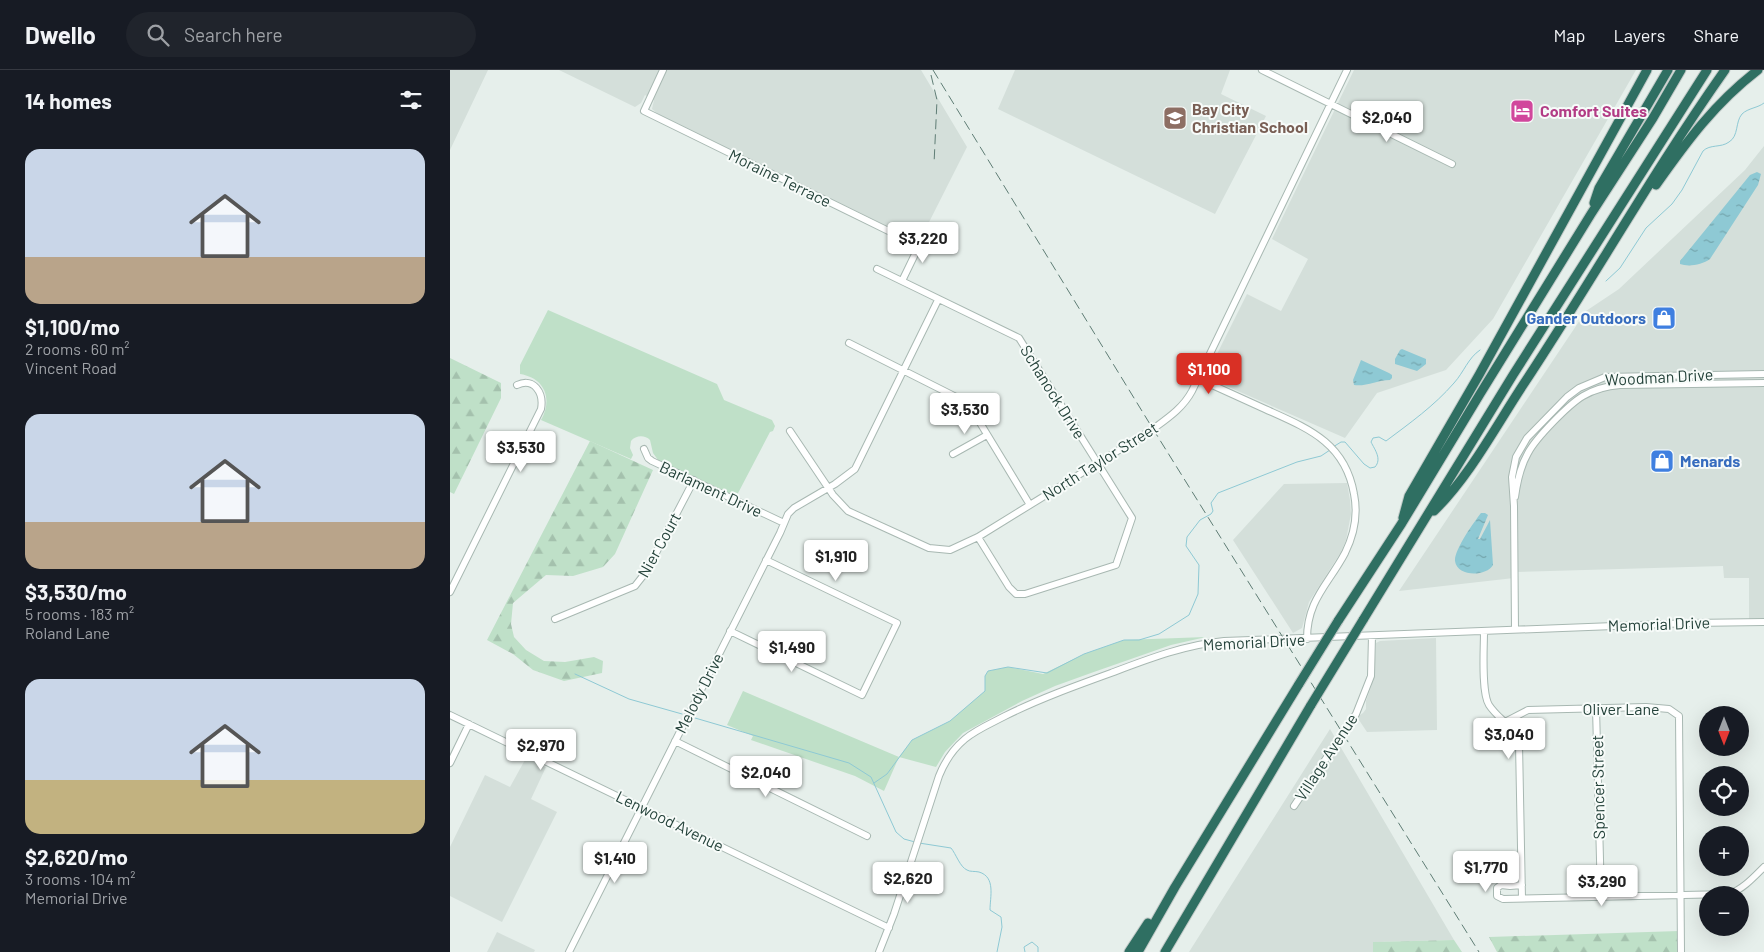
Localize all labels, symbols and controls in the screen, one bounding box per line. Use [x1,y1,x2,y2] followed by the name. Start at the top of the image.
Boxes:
[126,12,476,57] search box
[25,20,96,49] text: Dwello
[144,21,172,49] icon: search
[184,23,283,46] text: Search here
[1553,24,1585,46] text: Map
[1613,24,1666,46] text: Layers
[1694,24,1739,46] text: Share
[397,86,425,114] icon: filters
[25,88,112,113] text: 14 homes
[1509,98,1535,124] hotel icon: Comfort Suites
[1192,99,1308,136] place label: Bay City Christian School
[1346,100,1428,143] pin: $2,040
[1540,101,1647,120] place label: Comfort Suites
[1162,105,1188,131] school or university icon: Bay City Christian School
[1362,107,1412,126] text: $2,040
[726,145,835,211] street label: Moraine Terrace
[180,181,270,271] icon: home
[882,222,964,264] pin: $3,220
[898,228,948,247] text: $3,220
[1651,305,1677,331] shop icon: Gander Outdoors
[1526,308,1646,327] place label: Gander Outdoors
[25,314,120,339] text: $1,100/mo
[25,339,130,358] text: 2 rooms · 60 m²
[1017,341,1090,442] street label: Schanock Drive
[1168,352,1250,395] pin: $1,100
[25,358,117,377] text: Vincent Road
[1188,359,1230,378] text: $1,100
[1604,364,1714,389] street label: Woodman Drive
[924,392,1006,435] pin: $3,530
[941,399,989,418] text: $3,530
[1038,417,1161,504] street label: North Taylor Street
[480,430,562,473] pin: $3,530
[497,437,545,456] text: $3,530
[180,446,270,536] icon: home
[1649,448,1675,474] shop icon: Menards
[1680,451,1740,470] place label: Menards
[657,457,765,521] street label: Barlament Drive
[633,509,684,581] street label: Nier Court
[795,540,877,582] pin: $1,910
[815,546,857,565] text: $1,910
[25,579,127,604] text: $3,530/mo
[25,604,134,623] text: 5 rooms · 183 m²
[1607,612,1710,635] street label: Memorial Drive
[25,623,110,642] text: Roland Lane
[1202,629,1306,654] street label: Memorial Drive
[751,630,833,673] pin: $1,490
[769,637,815,656] text: $1,490
[670,650,727,736] street label: Melody Drive
[1583,699,1659,718] street label: Oliver Lane
[1699,706,1749,756] north arrow
[1699,706,1749,936] map controls
[1290,710,1361,804] street label: Village Avenue
[180,711,270,801] icon: home
[1468,718,1550,760] pin: $3,040
[1484,724,1534,743] text: $3,040
[500,728,582,771] pin: $2,970
[517,735,565,754] text: $2,970
[1587,735,1608,839] street label: Spencer Street
[725,756,807,798] pin: $2,040
[741,762,791,781] text: $2,040
[1699,766,1749,816] button: locate
[613,786,727,855] street label: Lenwood Avenue
[1699,826,1749,876] button: +
[574,842,656,884] pin: $1,410
[25,844,128,869] text: $2,620/mo
[594,848,636,867] text: $1,410
[1445,850,1527,893] pin: $1,770
[1464,857,1508,876] text: $1,770
[867,862,949,904] pin: $2,620
[1561,864,1643,907] pin: $3,290
[883,868,933,887] text: $2,620
[25,869,135,888] text: 3 rooms · 104 m²
[1578,871,1626,890] text: $3,290
[1699,886,1749,936] button: −
[25,888,127,907] text: Memorial Drive

